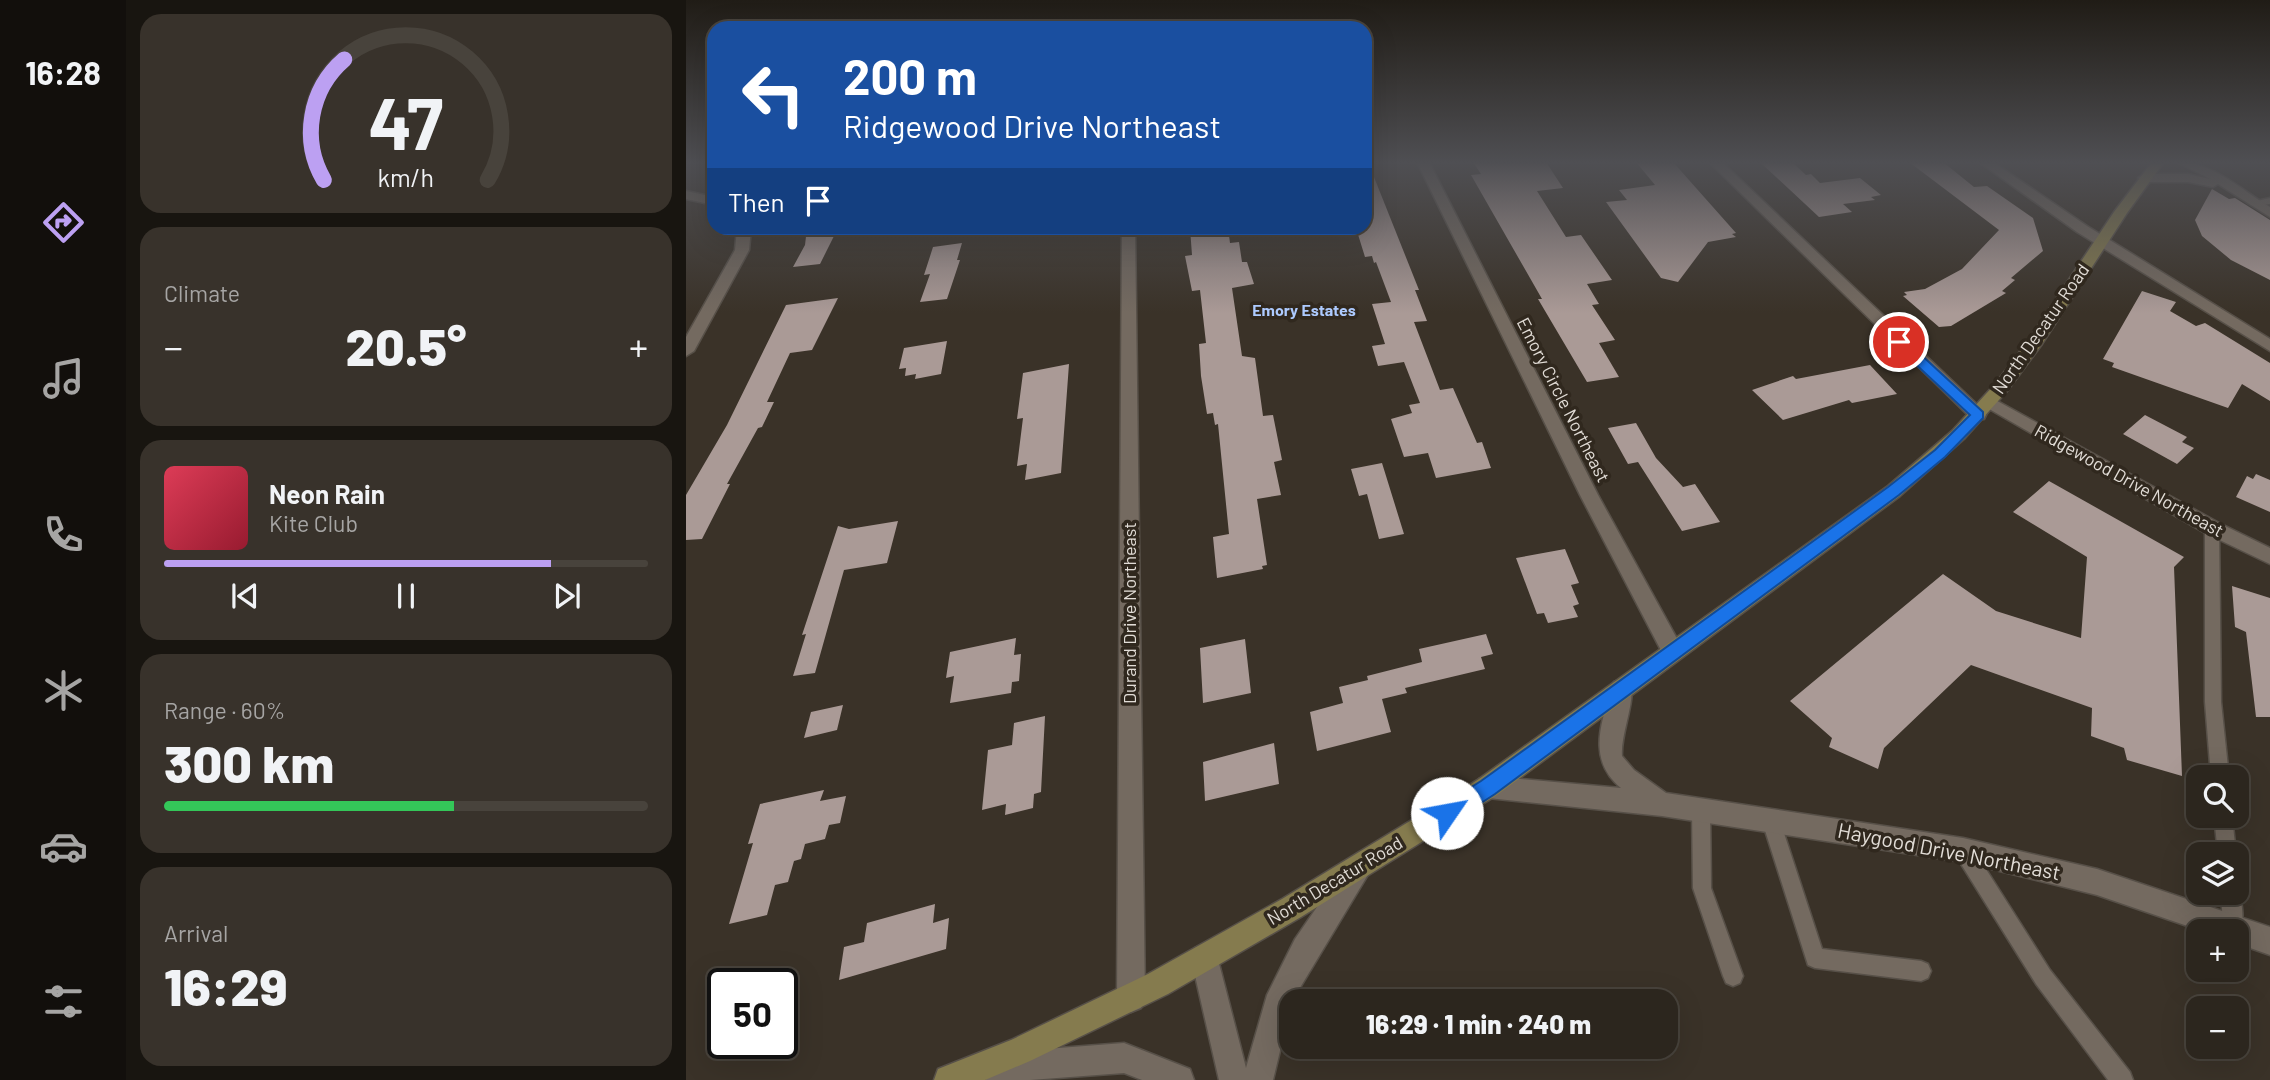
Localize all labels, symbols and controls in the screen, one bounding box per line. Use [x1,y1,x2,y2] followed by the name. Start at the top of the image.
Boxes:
[843,46,977,105] text: 200 m
[728,49,819,140] icon: left
[25,53,101,91] text: 16:28
[369,77,443,165] text: 47
[843,106,1221,144] text: Ridgewood Drive Northeast
[378,161,434,191] text: km/h
[799,182,837,220] icon: arrive
[728,186,785,217] text: Then
[39,198,88,247] icon: directions
[1987,259,2093,398] street label: North Decatur Road
[164,279,240,307] text: Climate
[1252,300,1356,319] district label: Emory Estates
[1869,312,1929,372] pin
[345,314,467,376] text: 20.5°
[1513,314,1615,486] street label: Emory Circle Northeast
[164,323,183,369] text: −
[629,323,648,369] text: +
[1880,323,1918,361] icon: arrive
[39,354,88,403] icon: music
[2031,419,2228,541] street label: Ridgewood Drive Northeast
[269,478,385,509] text: Neon Rain
[269,509,358,537] text: Kite Club
[39,510,88,559] icon: phone
[1118,522,1140,704] street label: Durand Drive Northeast
[226,577,264,615] icon: previous
[387,577,425,615] icon: pause
[548,577,586,615] icon: next
[39,666,88,715] icon: climate
[164,696,285,724] text: Range · 60%
[164,731,334,793] text: 300 km
[2186,765,2249,1059] map controls
[2186,765,2249,828] button: search
[1410,776,1484,850] position arrow
[1836,817,2063,884] street label: Haygood Drive Northeast
[39,822,88,871] icon: car
[1263,831,1406,929] street label: North Decatur Road
[2186,842,2249,905] button: layers
[164,919,228,947] text: Arrival
[2186,919,2249,982] button: +
[164,954,288,1016] text: 16:29
[707,968,798,1059] speed limit sign: 50
[39,977,88,1026] icon: filters
[2186,996,2249,1059] button: −
[1366,1008,1591,1039] text: 16:29 · 1 min · 240 m

